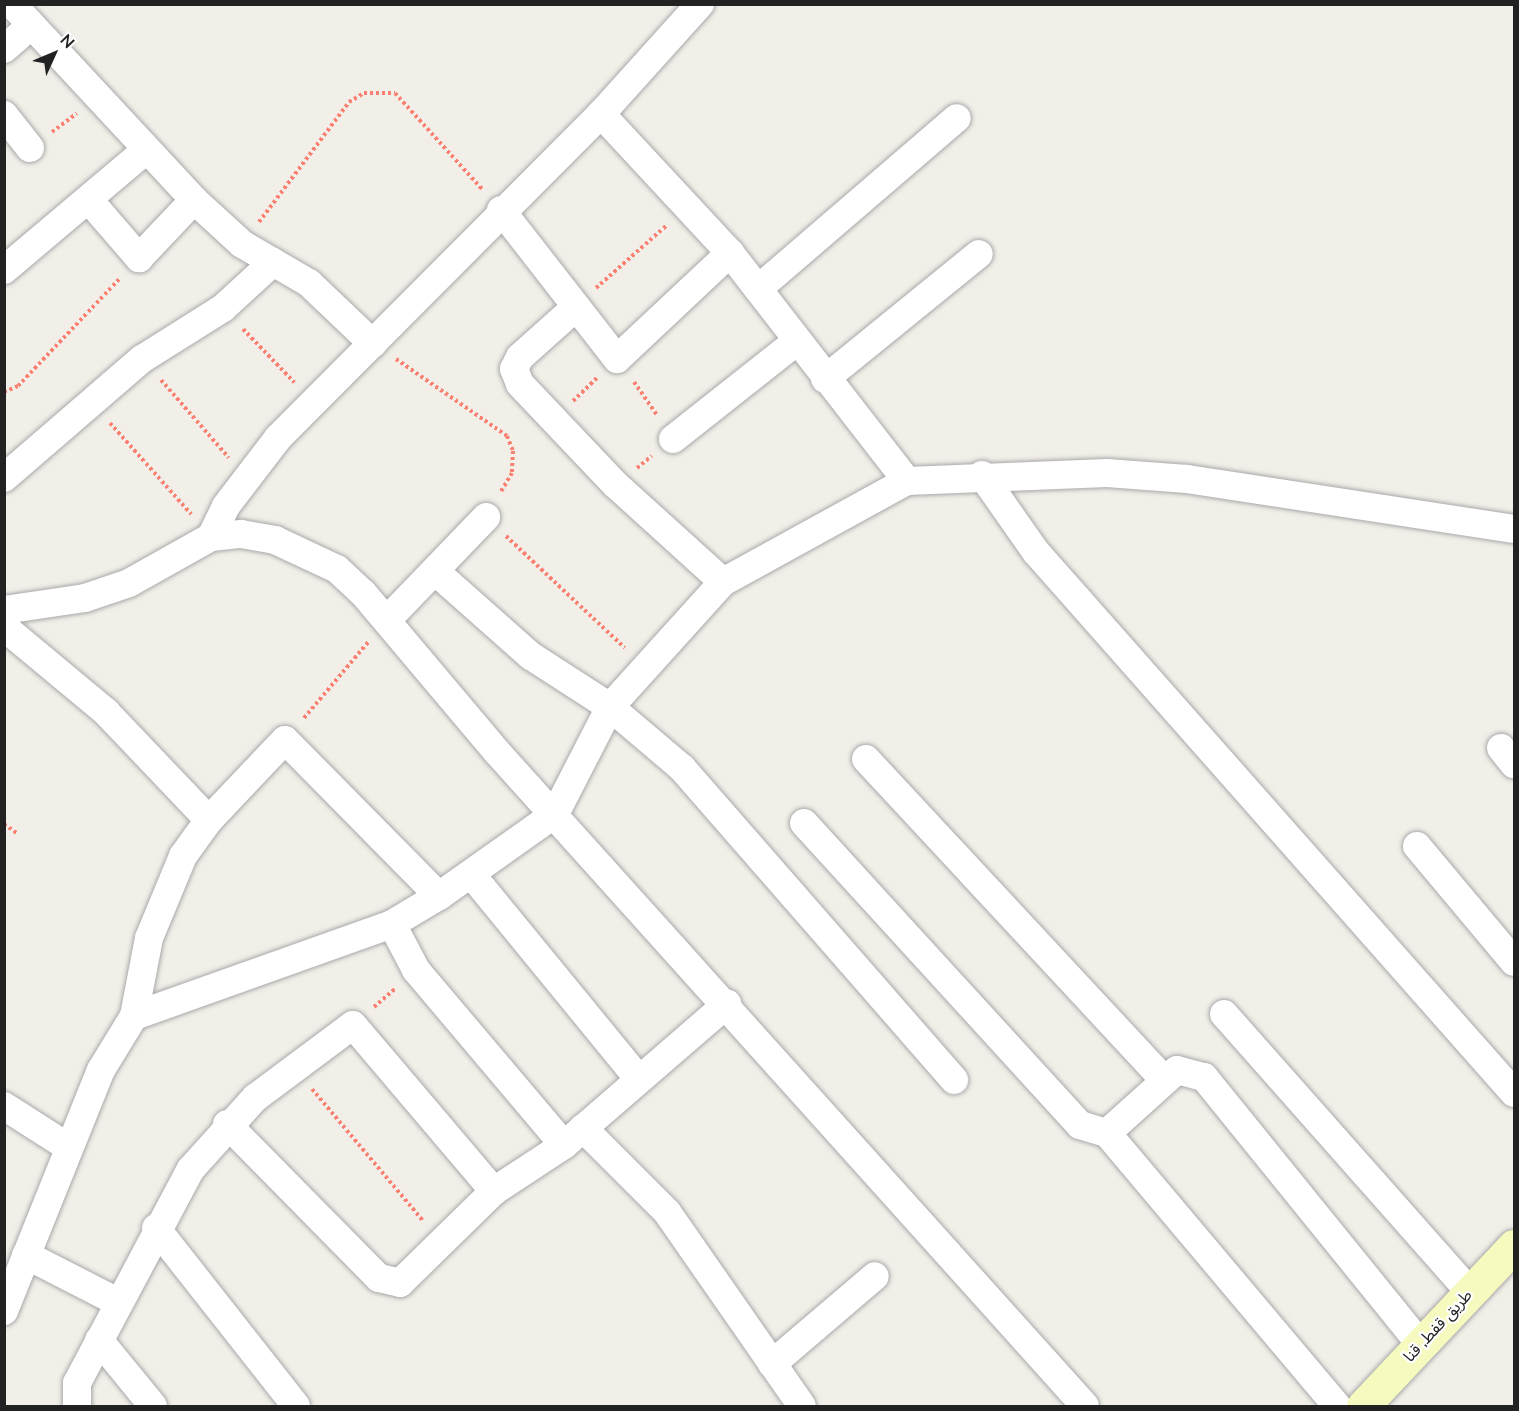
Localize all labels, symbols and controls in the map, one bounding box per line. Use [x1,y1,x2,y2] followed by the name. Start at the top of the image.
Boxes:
[24,24,84,84] north arrow
[55,30,79,53] text: N
[1400,1286,1476,1366] street label: طريق قفط, قنا

